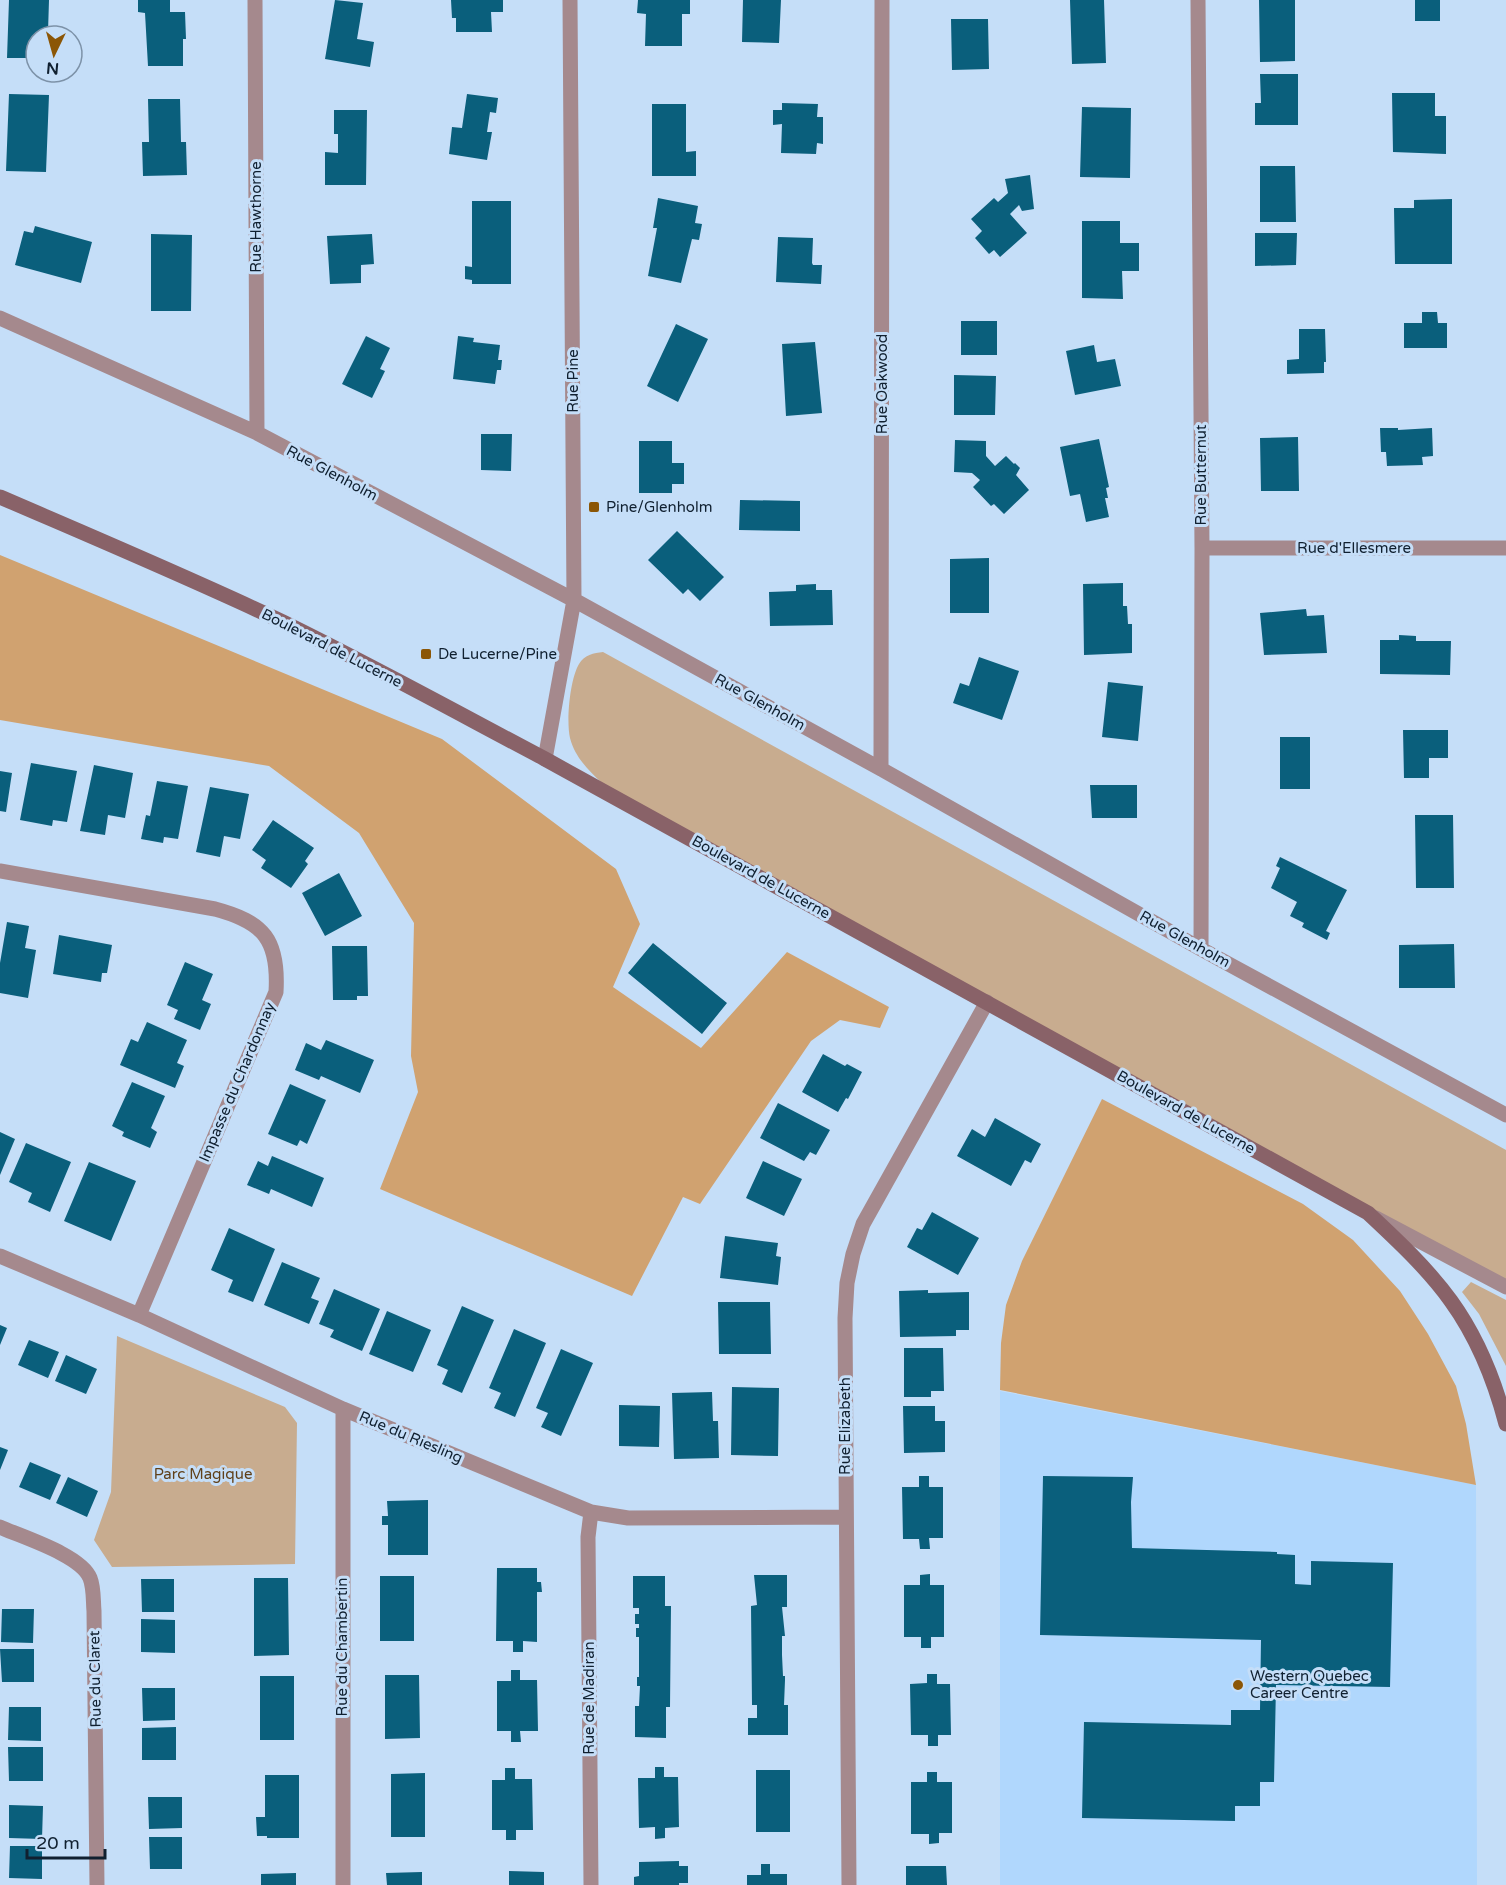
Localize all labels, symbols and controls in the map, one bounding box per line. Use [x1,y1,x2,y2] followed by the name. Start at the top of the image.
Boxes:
[24,24,84,84] north arrow
[46,57,60,78] text: N
[247,161,265,273] street label: Rue Hawthorne
[873,334,891,434] street label: Rue Oakwood
[564,349,582,413] street label: Rue Pine
[1192,424,1210,526] street label: Rue Butternut
[283,441,381,505] street label: Rue Glenholm
[606,498,712,516] place label: Pine/Glenholm
[587,500,601,514] marker: Pine/Glenholm
[1297,539,1411,557] street label: Rue d'Ellesmere
[259,605,405,691] street label: Boulevard de Lucerne
[438,645,557,663] place label: De Lucerne/Pine
[419,647,433,661] marker: De Lucerne/Pine
[712,670,808,734] street label: Rue Glenholm
[689,831,833,923] street label: Boulevard de Lucerne
[1137,907,1233,971] street label: Rue Glenholm
[195,999,279,1165] street label: Impasse du Chardonnay
[1114,1066,1258,1158] street label: Boulevard de Lucerne
[836,1377,854,1475] street label: Rue Elizabeth
[356,1407,466,1467] street label: Rue du Riesling
[154,1465,252,1483] park label: Parc Magique
[333,1578,351,1716] street label: Rue du Chambertin
[85,1630,105,1728] street label: Rue du Claret
[580,1641,598,1755] street label: Rue de Madiran
[1250,1667,1369,1702] place label: Western Quebec Career Centre
[1231,1678,1245,1692] marker: Western Quebec Career Centre
[27,1822,105,1860] scale bar
[36,1832,80,1854] text: 20 m

